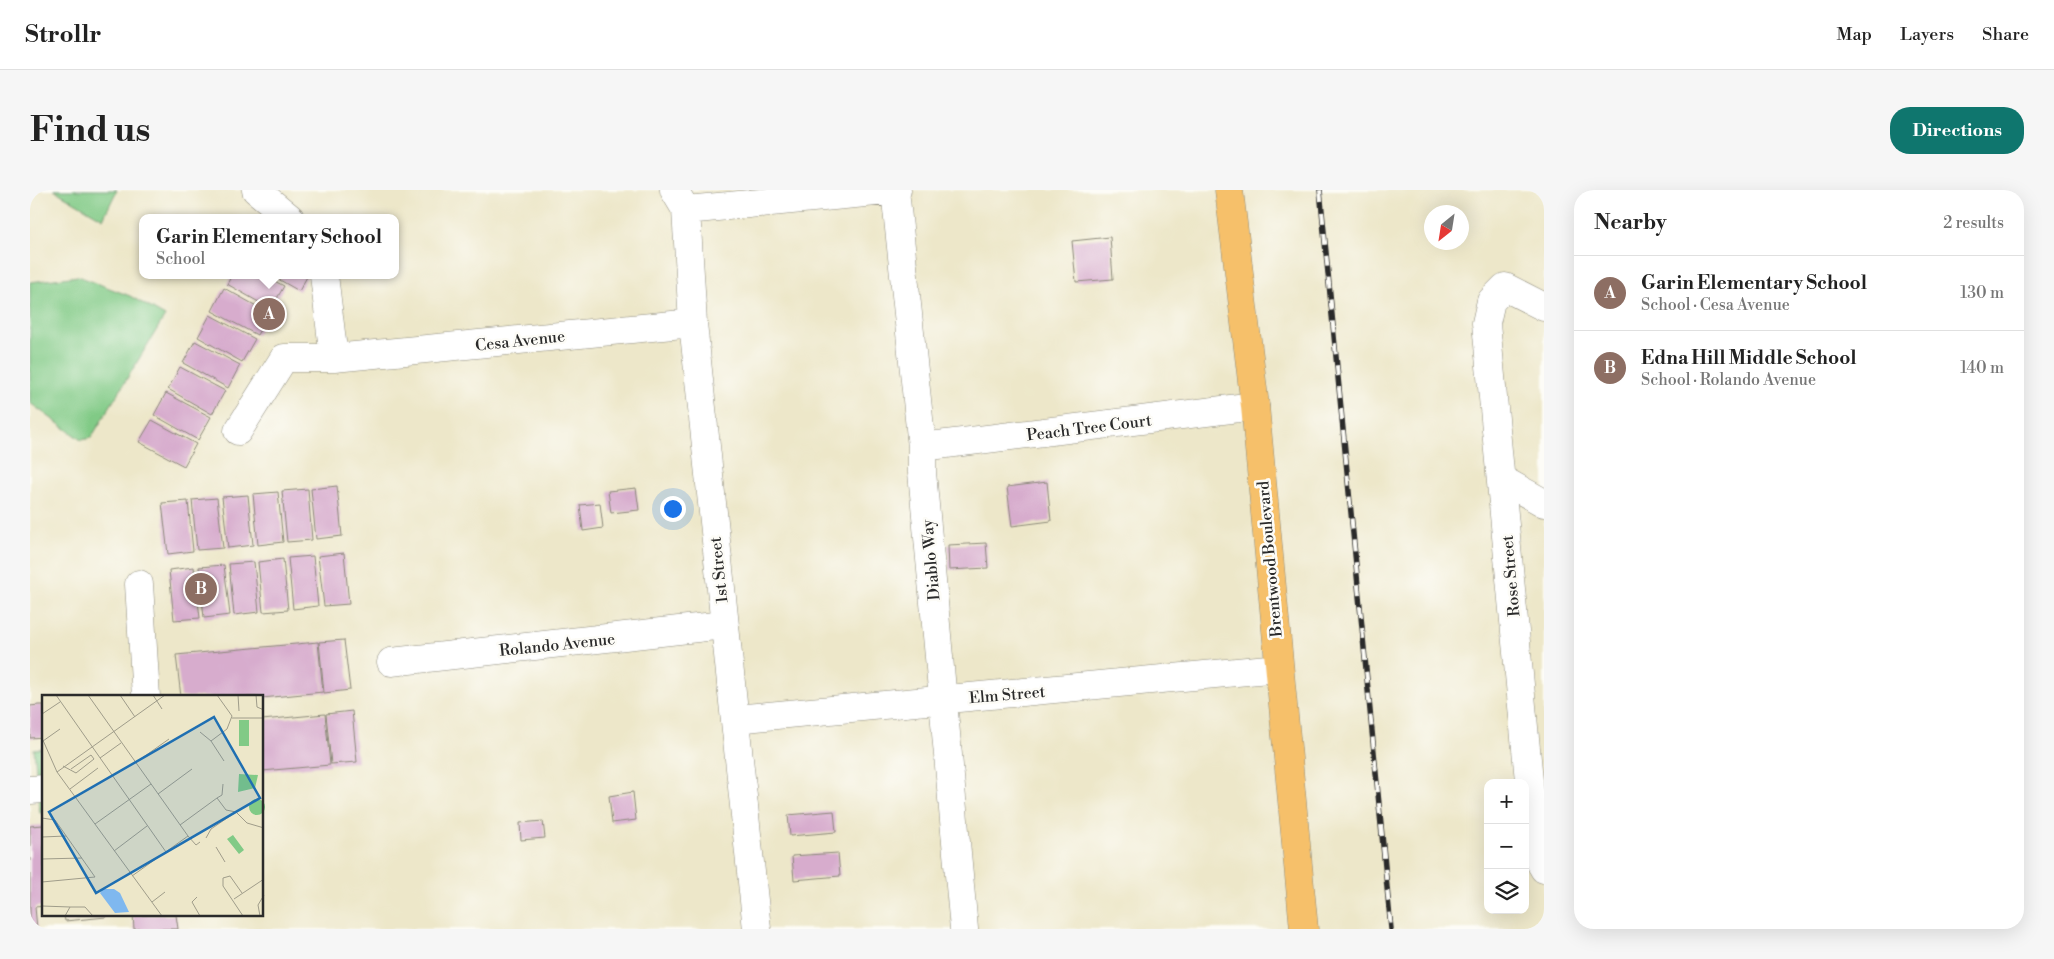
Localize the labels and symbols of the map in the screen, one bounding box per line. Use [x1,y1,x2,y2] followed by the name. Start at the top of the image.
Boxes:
[1424,205,1469,250] north arrow
[253,295,285,333] pin: A
[474,326,566,356] street label: Cesa Avenue
[1025,410,1153,446] street label: Peach Tree Court
[1253,480,1287,639] street label: Brentwood Boulevard
[660,496,686,522] your location
[917,518,944,601] street label: Diablo Way
[1497,534,1525,618] street label: Rose Street
[706,535,732,604] street label: 1st Street
[185,570,217,608] pin: B
[498,629,616,661] street label: Rolando Avenue
[968,682,1046,708] street label: Elm Street
[42,695,264,916] inset map

